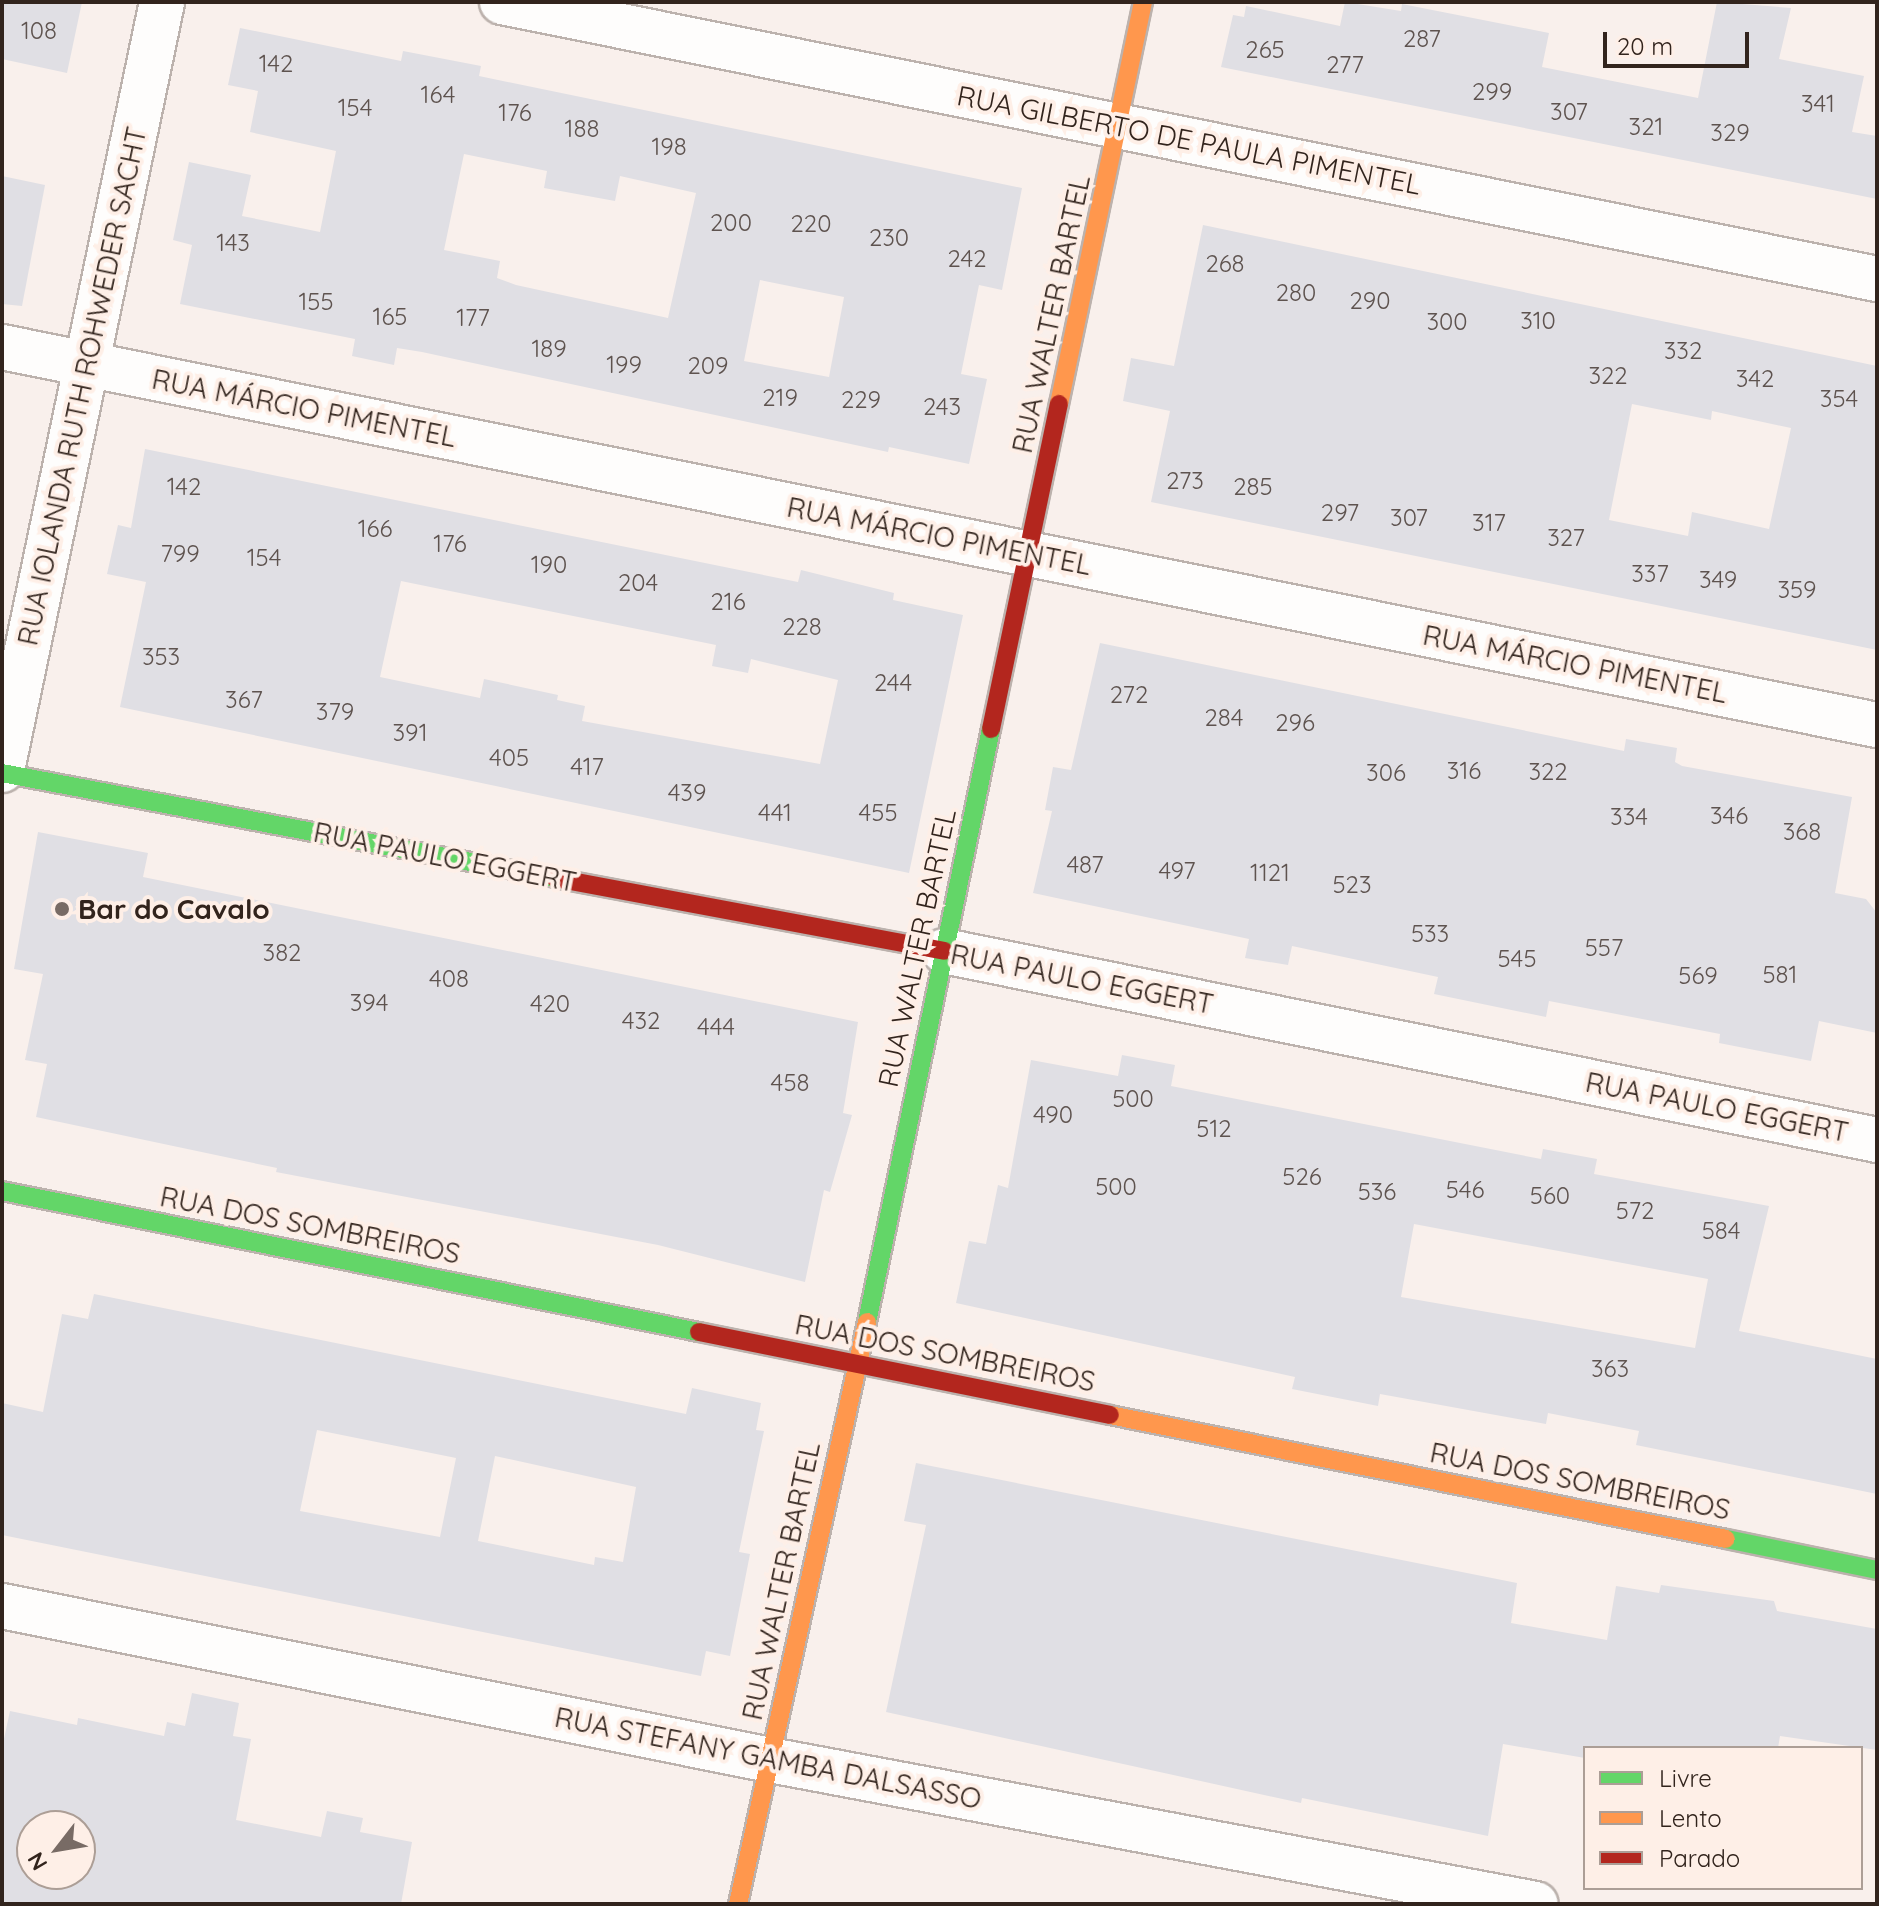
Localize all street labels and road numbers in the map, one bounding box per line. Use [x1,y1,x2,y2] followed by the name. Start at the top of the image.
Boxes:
[954,78,1424,202] street label: RUA GILBERTO DE PAULA PIMENTEL
[11,124,153,648] street label: RUA IOLANDA RUTH ROHWEDER SACHT
[1005,172,1097,456] street label: RUA WALTER BARTEL
[149,362,459,454] street label: RUA MÁRCIO PIMENTEL
[784,490,1094,582] street label: RUA MÁRCIO PIMENTEL
[1420,618,1730,710] street label: RUA MÁRCIO PIMENTEL
[871,806,963,1090] street label: RUA WALTER BARTEL
[311,815,579,899] street label: RUA PAULO EGGERT
[948,937,1216,1021] street label: RUA PAULO EGGERT
[1583,1065,1851,1149] street label: RUA PAULO EGGERT
[157,1179,463,1271] street label: RUA DOS SOMBREIROS
[792,1307,1098,1399] street label: RUA DOS SOMBREIROS
[1427,1435,1733,1527] street label: RUA DOS SOMBREIROS
[735,1439,827,1723] street label: RUA WALTER BARTEL
[552,1700,984,1816] street label: RUA STEFANY GAMBA DALSASSO

